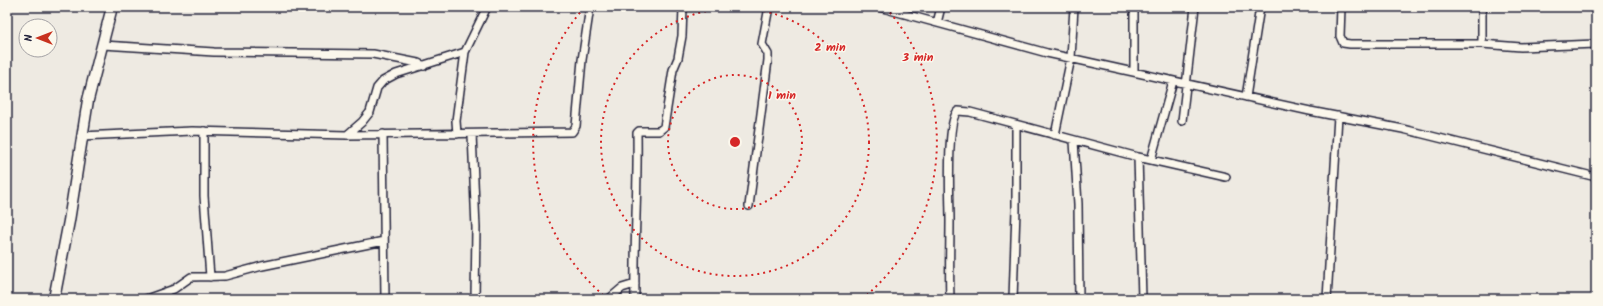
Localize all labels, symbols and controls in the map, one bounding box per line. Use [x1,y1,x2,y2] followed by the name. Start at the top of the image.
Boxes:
[18,18,58,58] north arrow
[20,34,38,41] text: N
[814,38,846,57] text: 2 min
[902,48,934,67] text: 3 min
[768,86,796,105] text: 1 min
[728,135,742,149] centre of rings

